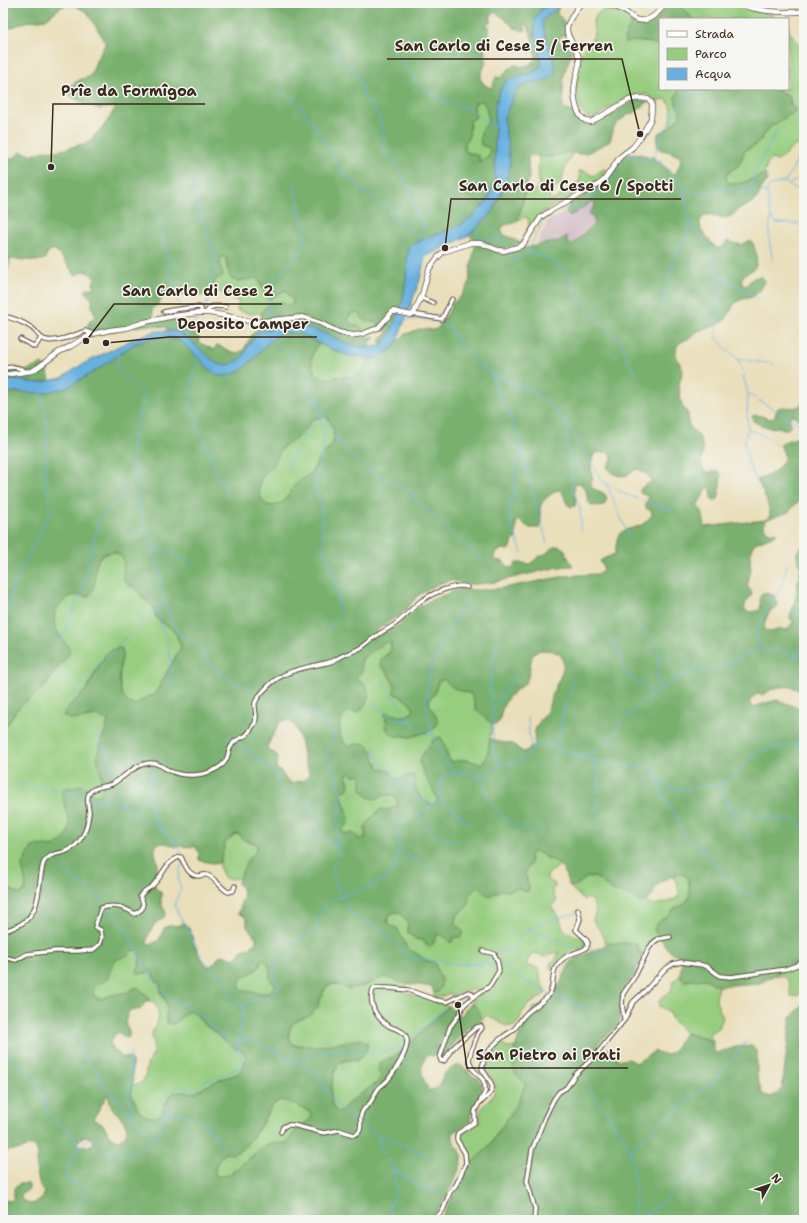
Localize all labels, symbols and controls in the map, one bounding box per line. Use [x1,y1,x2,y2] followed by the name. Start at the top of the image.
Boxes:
[659,18,789,90] legend
[695,26,735,42] text: Strada
[387,32,622,59] callout: San Carlo di Cese 5 / Ferren
[395,36,613,56] text: San Carlo di Cese 5 / Ferren
[695,46,727,62] text: Parco
[695,66,731,82] text: Acqua
[53,77,205,104] callout: Prîe da Formîgoa
[61,81,198,101] text: Prîe da Formîgoa
[451,172,681,199] callout: San Carlo di Cese 6 / Spotti
[459,176,673,196] text: San Carlo di Cese 6 / Spotti
[114,277,282,304] callout: San Carlo di Cese 2
[122,281,274,301] text: San Carlo di Cese 2
[169,310,317,337] callout: Deposito Camper
[177,314,309,334] text: Deposito Camper
[467,1041,628,1068] callout: San Pietro ai Prati
[475,1045,621,1065] text: San Pietro ai Prati
[749,1165,789,1205] north arrow
[768,1171,785,1187] text: N

